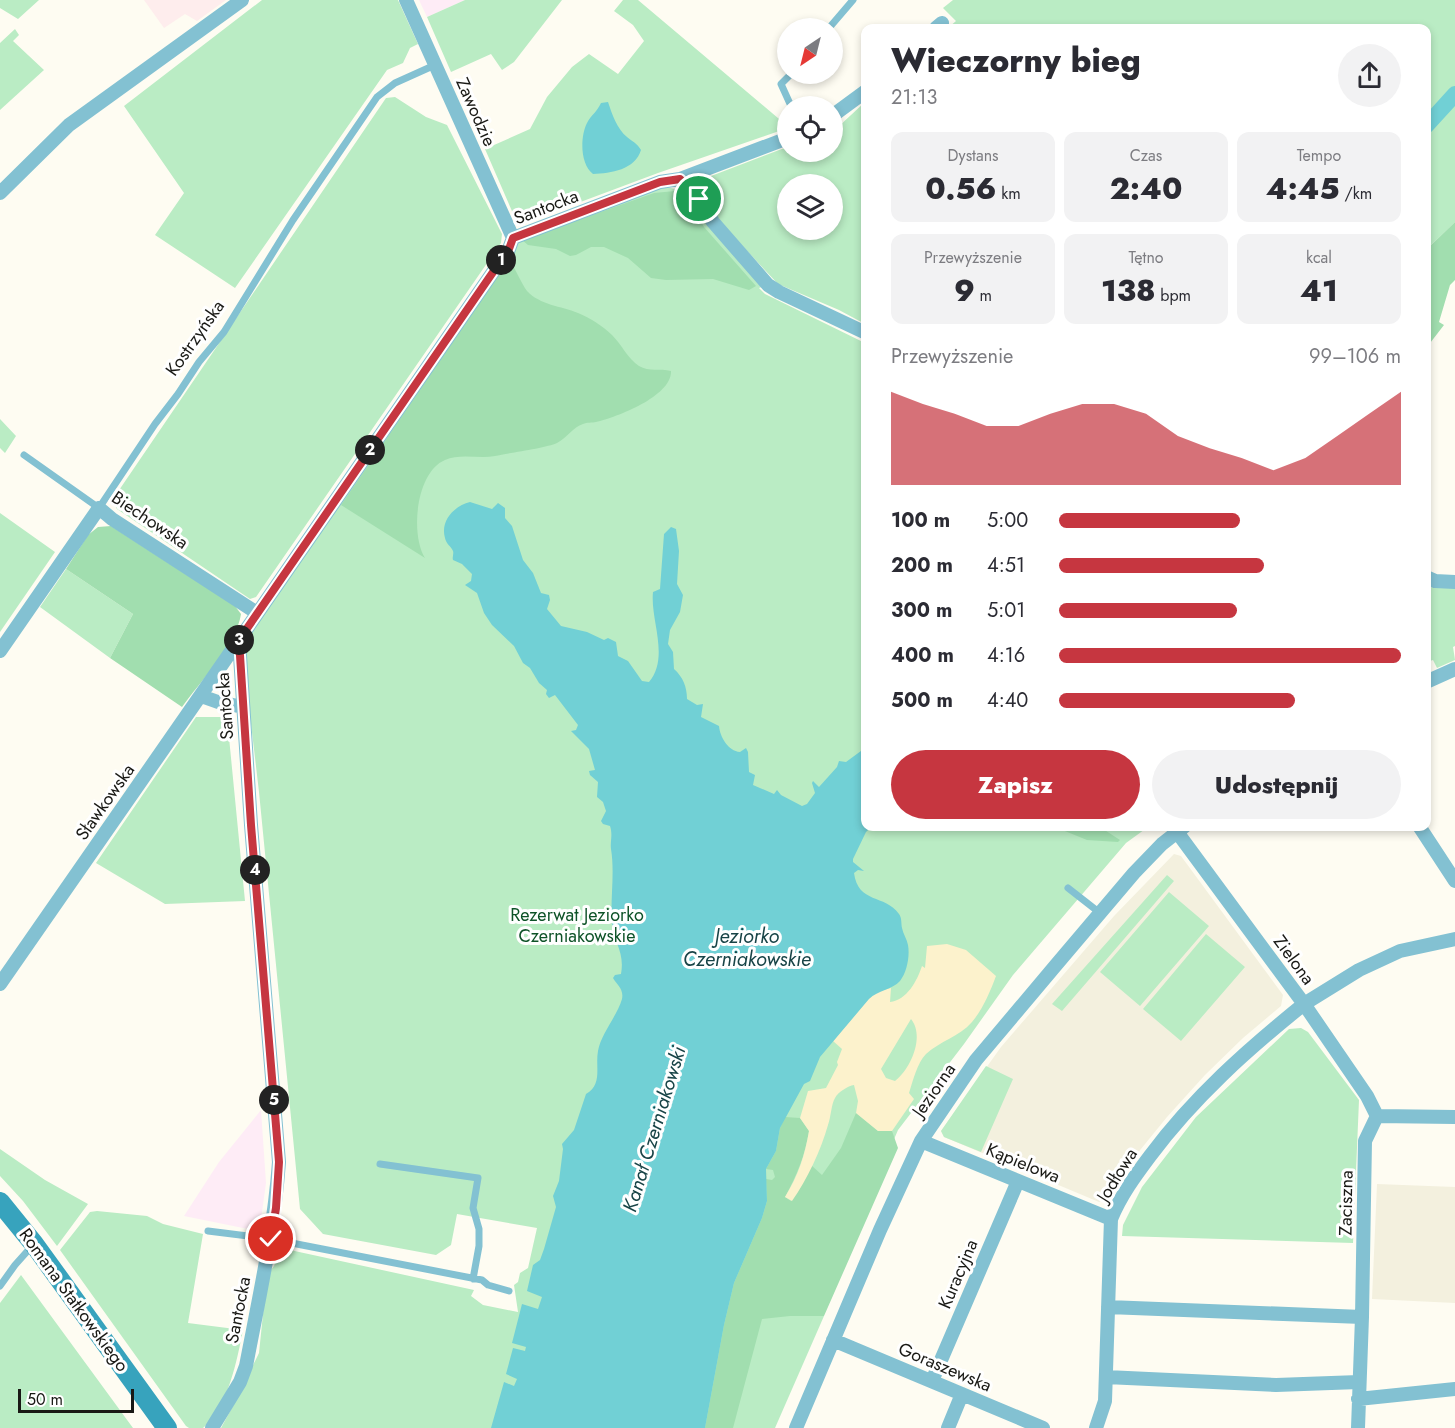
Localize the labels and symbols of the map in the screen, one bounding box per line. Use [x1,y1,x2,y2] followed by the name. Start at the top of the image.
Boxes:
[777,18,843,84] north arrow
[449,74,503,150] street label: Zawodzie
[673,173,724,224] pin
[510,183,582,231] street label: Santocka
[486,245,516,275] pin: 1
[159,295,231,381] street label: Kostrzyńska
[355,435,385,465] pin: 2
[106,485,194,555] street label: Biechowska
[224,625,254,655] pin: 3
[210,672,240,740] street label: Santocka
[69,758,141,846] street label: Sławkowska
[240,855,270,885] pin: 4
[510,902,644,949] park label: Rezerwat Jeziorko Czerniakowskie
[683,922,811,974] water label: Jeziorko Czerniakowskie
[1267,930,1321,990] street label: Zielona
[616,1042,694,1216] water label: Kanał Czerniakowski
[905,1058,962,1124] street label: Jeziorna
[259,1085,289,1115] pin: 5
[982,1136,1064,1190] street label: Kąpielowa
[1089,1143,1144,1209] street label: Jodłowa
[1332,1170,1360,1236] street label: Zaciszna
[245,1213,296,1264] pin
[13,1223,135,1377] street label: Romana Statkowskiego
[932,1235,984,1313] street label: Kuracyjna
[219,1274,257,1346] street label: Santocka
[894,1336,996,1398] street label: Goraszewska
[18,1386,134,1414] scale bar

